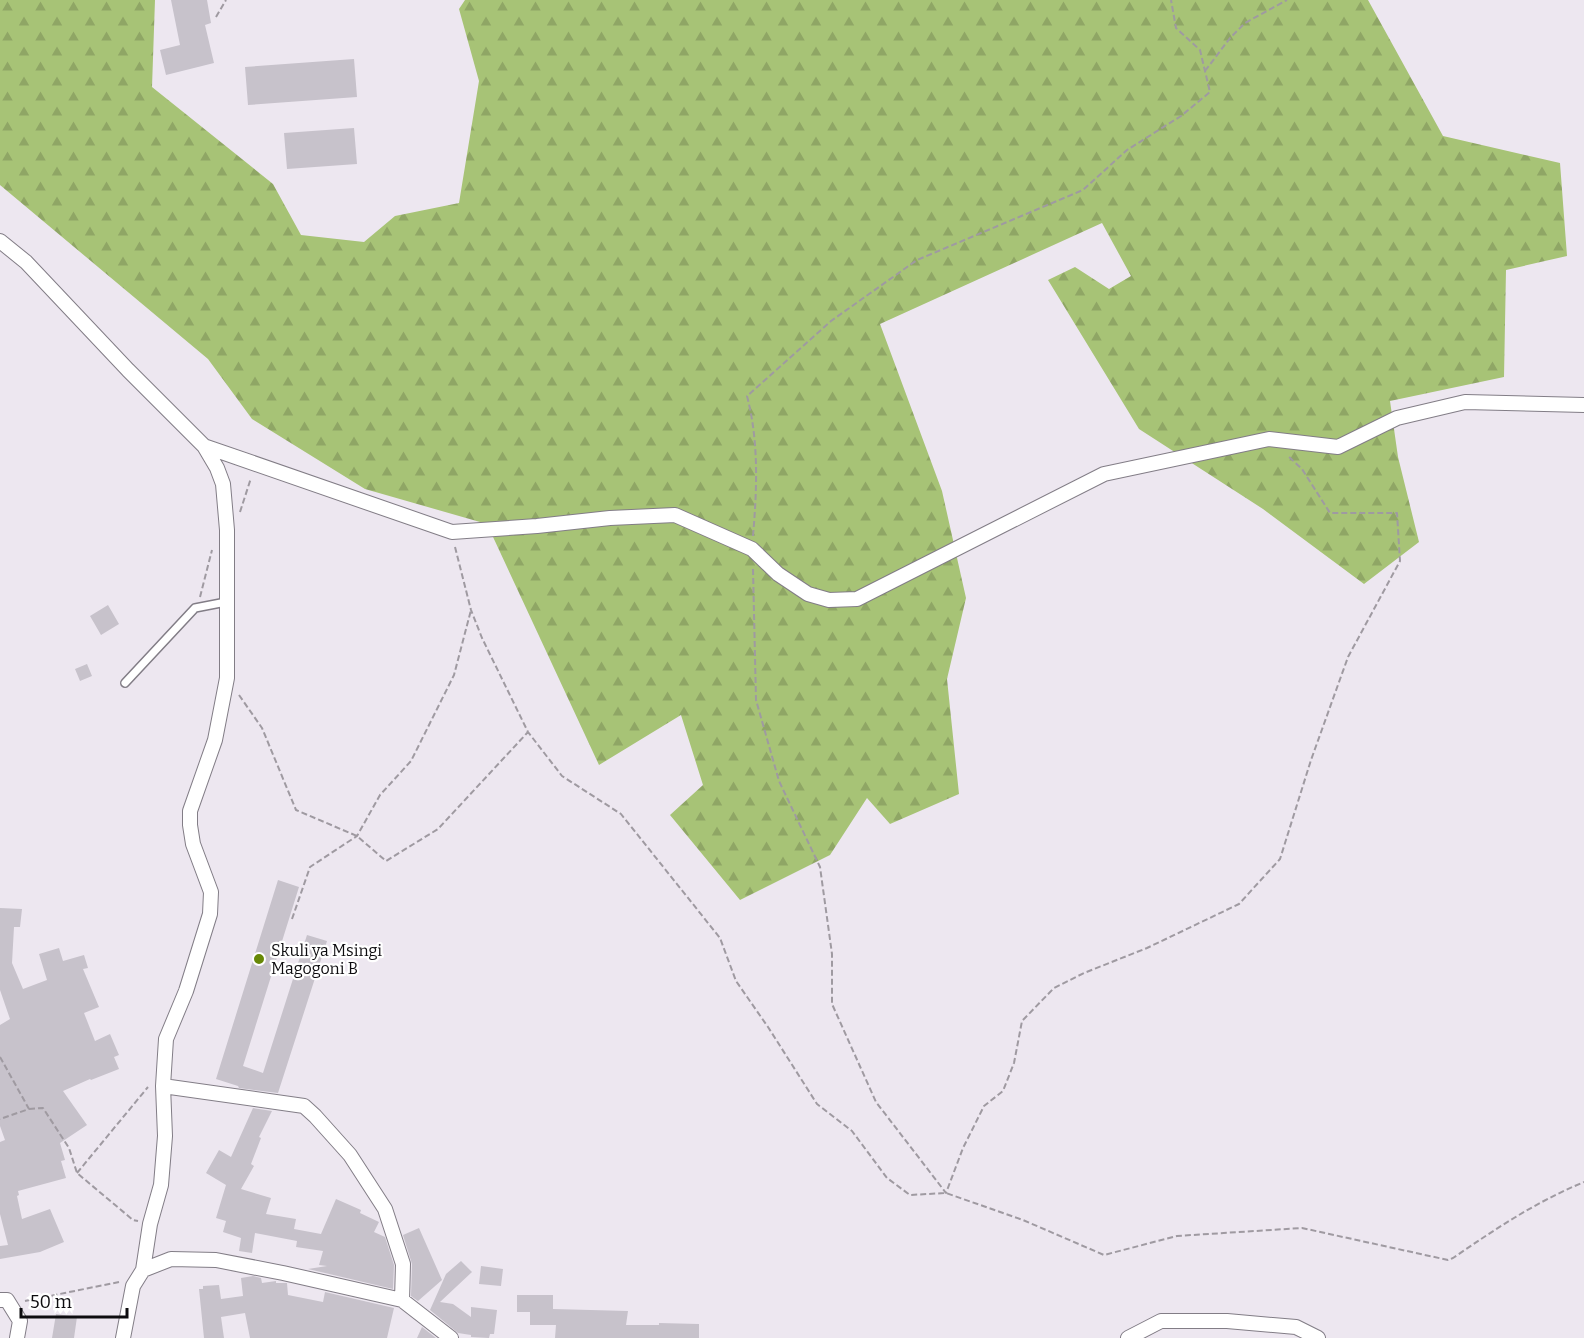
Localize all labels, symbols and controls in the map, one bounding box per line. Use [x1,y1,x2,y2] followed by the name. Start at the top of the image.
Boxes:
[271,941,382,978] place label: Skuli ya Msingi Magogoni B
[252,952,266,966] marker: Skuli ya Msingi Magogoni B
[21,1281,128,1319] scale bar
[30,1291,72,1313] text: 50 m

